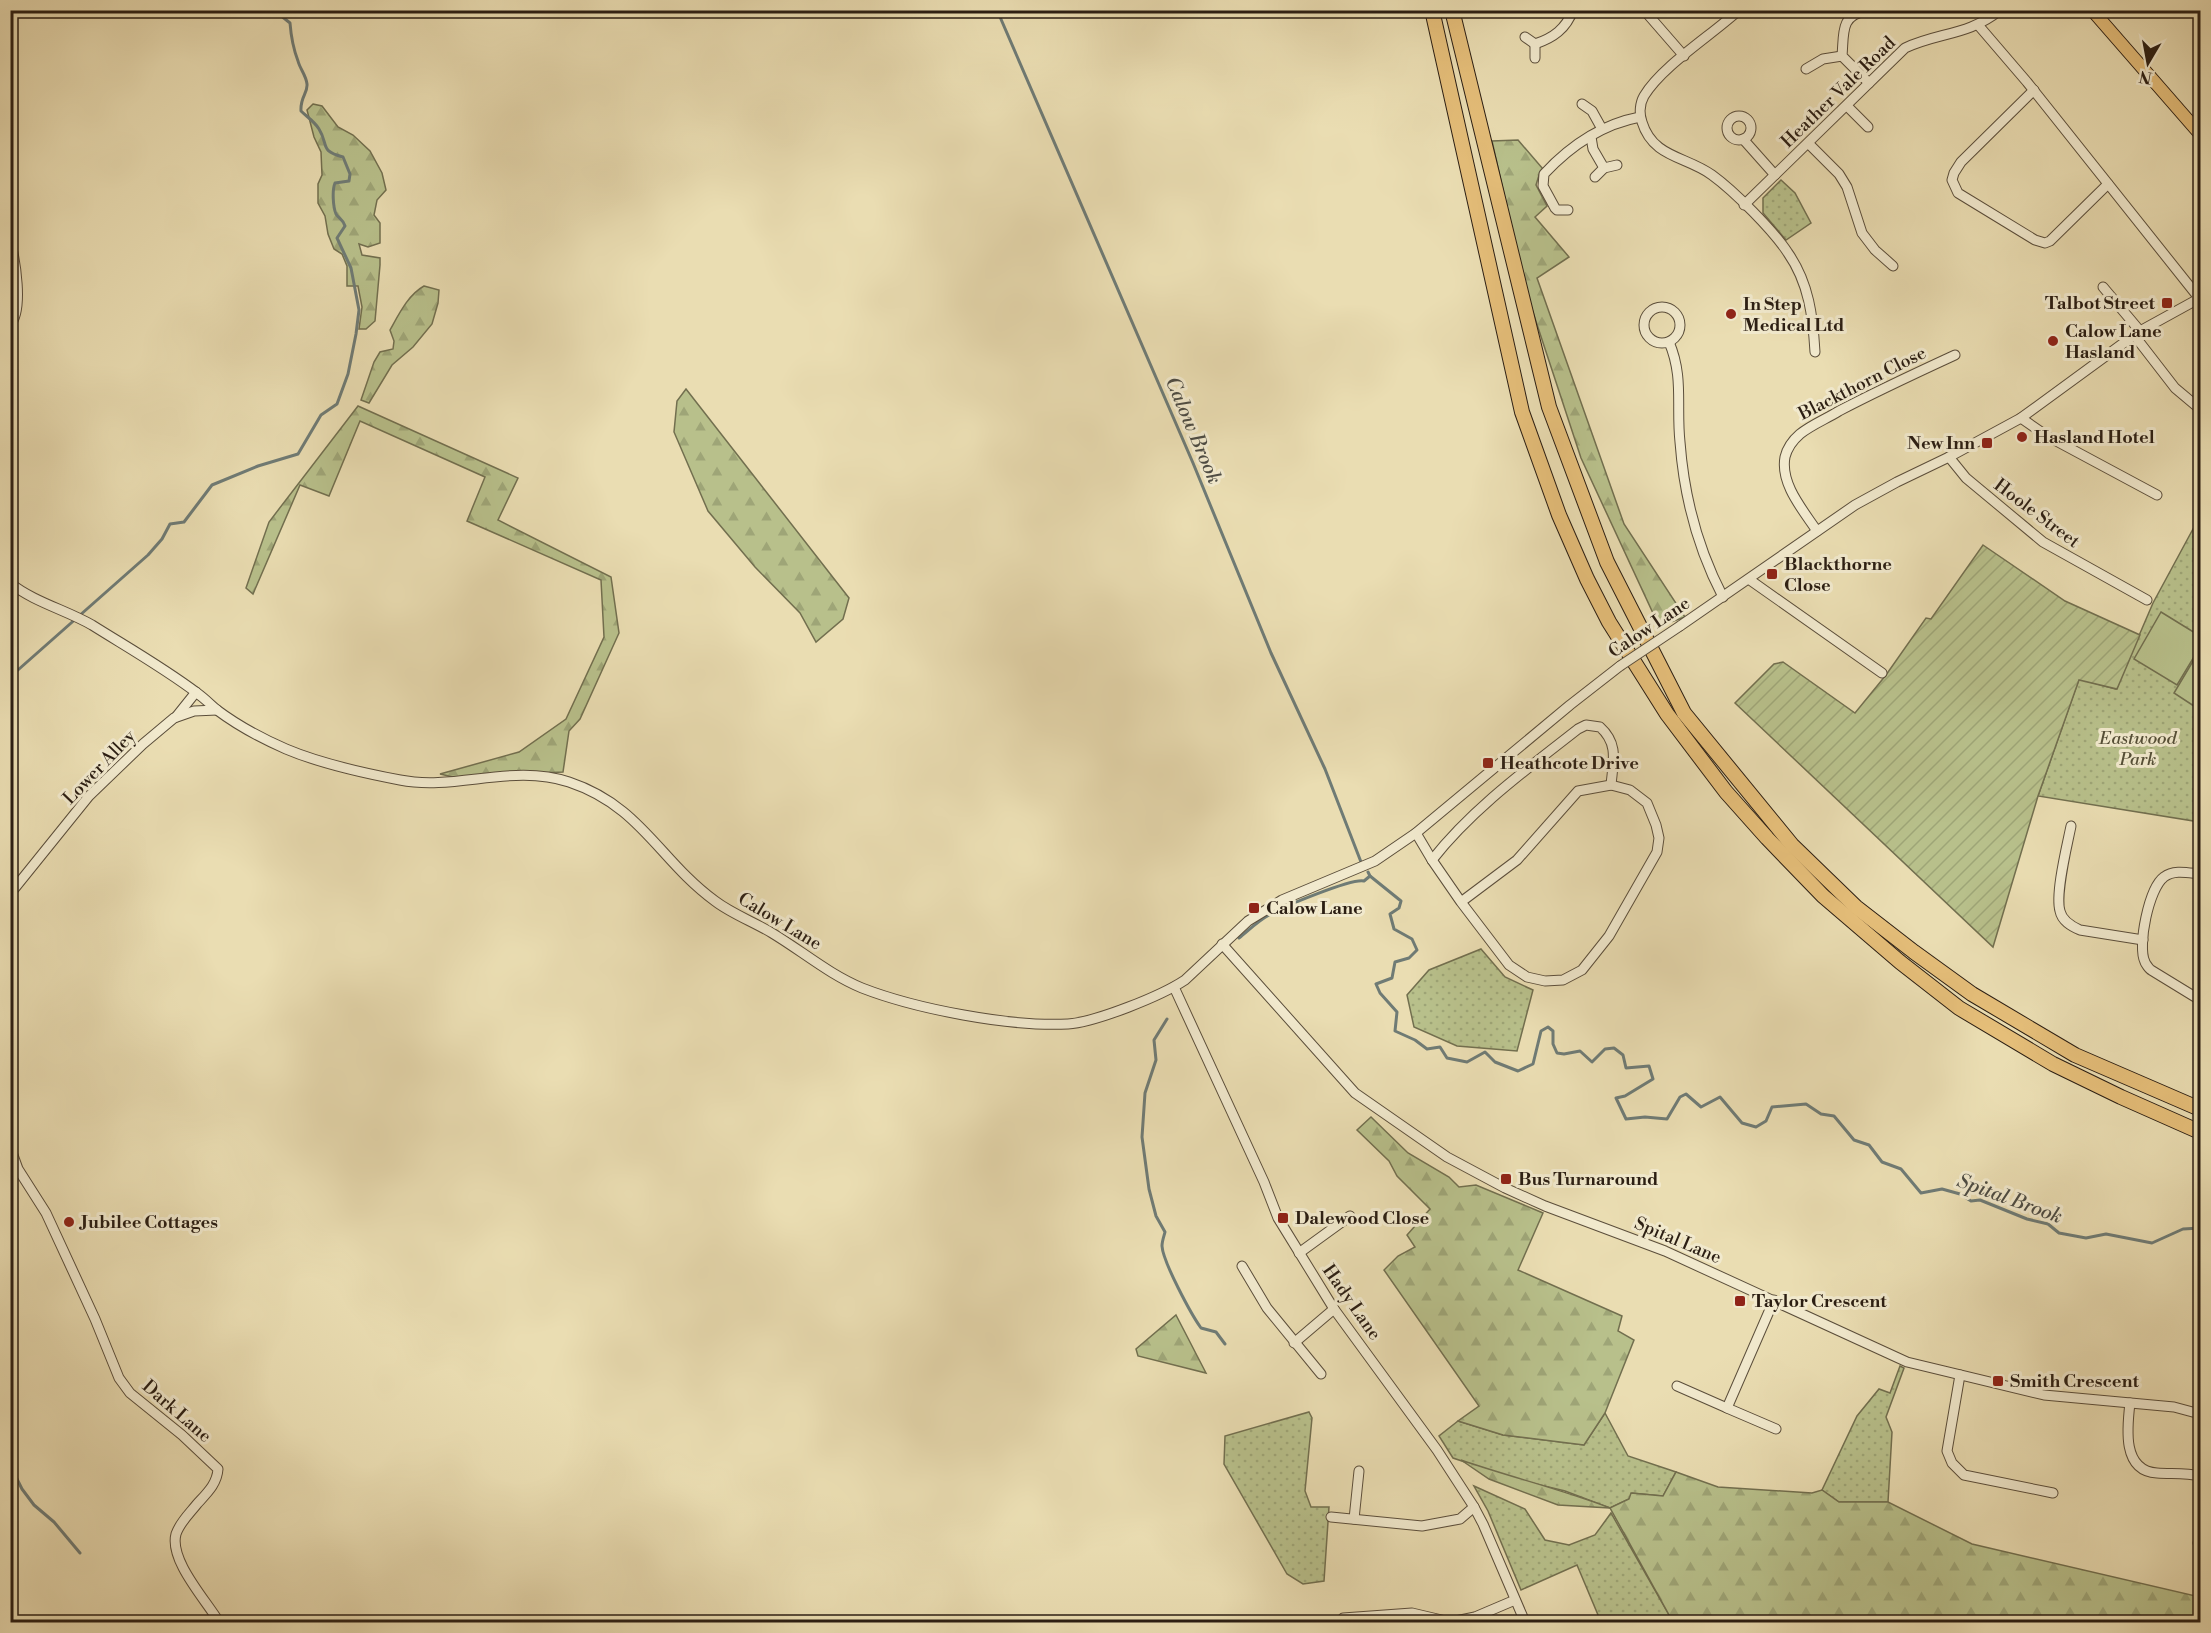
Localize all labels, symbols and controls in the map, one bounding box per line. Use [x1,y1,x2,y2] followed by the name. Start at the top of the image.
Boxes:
[1776,31,1901,153] street label: Heather Vale Road
[2118,33,2178,93] north arrow
[2137,66,2154,88] text: N
[2045,292,2156,315] place label: Talbot Street
[1743,293,1844,337] place label: In Step Medical Ltd
[2160,296,2174,310] marker: Talbot Street
[1724,307,1738,321] marker: In Step Medical Ltd
[2065,320,2162,364] place label: Calow Lane Hasland
[2046,334,2060,348] marker: Calow Lane Hasland
[1794,341,1930,426] street label: Blackthorn Close
[1159,373,1226,488] water label: Calow Brook
[2034,426,2155,449] place label: Hasland Hotel
[2015,430,2029,444] marker: Hasland Hotel
[1907,432,1975,455] place label: New Inn
[1980,436,1994,450] marker: New Inn
[1989,474,2085,554] street label: Hoole Street
[1784,553,1892,597] place label: Blackthorne Close
[1765,567,1779,581] marker: Blackthorne Close
[1604,592,1694,663] street label: Calow Lane
[58,725,141,810] street label: Lower Alley
[2098,727,2178,771] park label: Eastwood Park
[1500,752,1639,775] place label: Heathcote Drive
[1481,756,1495,770] marker: Heathcote Drive
[734,887,826,955] street label: Calow Lane
[1266,897,1363,920] place label: Calow Lane
[1247,901,1261,915] marker: Calow Lane
[1518,1168,1658,1191] place label: Bus Turnaround
[1953,1169,2066,1230] water label: Spital Brook
[1499,1172,1513,1186] marker: Bus Turnaround
[1295,1207,1429,1230] place label: Dalewood Close
[78,1211,218,1234] place label: Jubilee Cottages
[1276,1211,1290,1225] marker: Dalewood Close
[1631,1212,1725,1269] street label: Spital Lane
[62,1215,76,1229] marker: Jubilee Cottages
[1317,1260,1386,1345] street label: Hady Lane
[1752,1290,1887,1313] place label: Taylor Crescent
[1733,1294,1747,1308] marker: Taylor Crescent
[2010,1370,2139,1393] place label: Smith Crescent
[1991,1374,2005,1388] marker: Smith Crescent
[137,1375,216,1448] street label: Dark Lane

